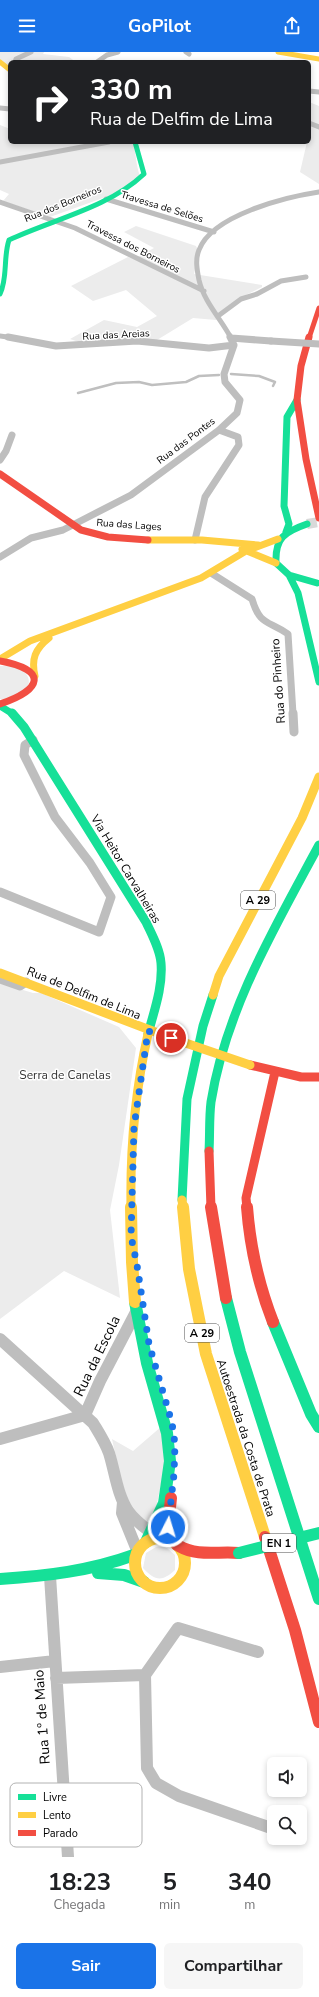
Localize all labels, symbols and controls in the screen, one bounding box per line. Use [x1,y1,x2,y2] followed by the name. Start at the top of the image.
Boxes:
[128,14,191,38] text: GoPilot
[16,15,38,37] icon: menu
[281,15,303,37] icon: share
[90,71,173,109] text: 330 m
[24,76,76,128] icon: right
[90,107,273,131] text: Rua de Delfim de Lima
[22,182,104,226] street label: Rua dos Borneiros
[119,188,205,226] street label: Travessa de Selões
[84,217,183,277] street label: Travessa dos Borneiros
[82,326,150,344] street label: Rua das Areias
[154,414,218,468] street label: Rua das Pontes
[96,516,162,534] street label: Rua das Lages
[267,638,289,724] street label: Rua do Pinheiro
[87,811,165,927] street label: Via Heitor Carvalheiras
[241,891,275,909] road number: A 29
[24,963,144,1023] street label: Rua de Delfim de Lima
[154,1021,188,1055] pin
[160,1027,182,1049] icon: arrive
[19,1067,111,1083] park label: Serra de Canelas
[69,1312,125,1400] street label: Rua da Escola
[185,1324,219,1342] road number: A 29
[213,1357,279,1519] street label: Autoestrada da Costa de Prata
[147,1506,189,1548] position arrow
[262,1534,296,1552] road number: EN 1
[29,1669,55,1765] street label: Rua 1º de Maio
[267,1757,307,1845] map controls
[267,1757,307,1797] button: sound
[10,1783,142,1847] legend
[43,1790,67,1805] text: Livre
[267,1805,307,1845] button: search
[43,1808,71,1823] text: Lento
[43,1826,78,1841] text: Parado
[48,1866,111,1898] text: 18:23
[162,1866,177,1898] text: 5
[228,1866,271,1898] text: 340
[53,1896,105,1914] text: Chegada
[159,1896,180,1914] text: min
[244,1896,255,1914] text: m
[16,1943,156,1989] button: Sair
[164,1943,303,1989] button: Compartilhar

